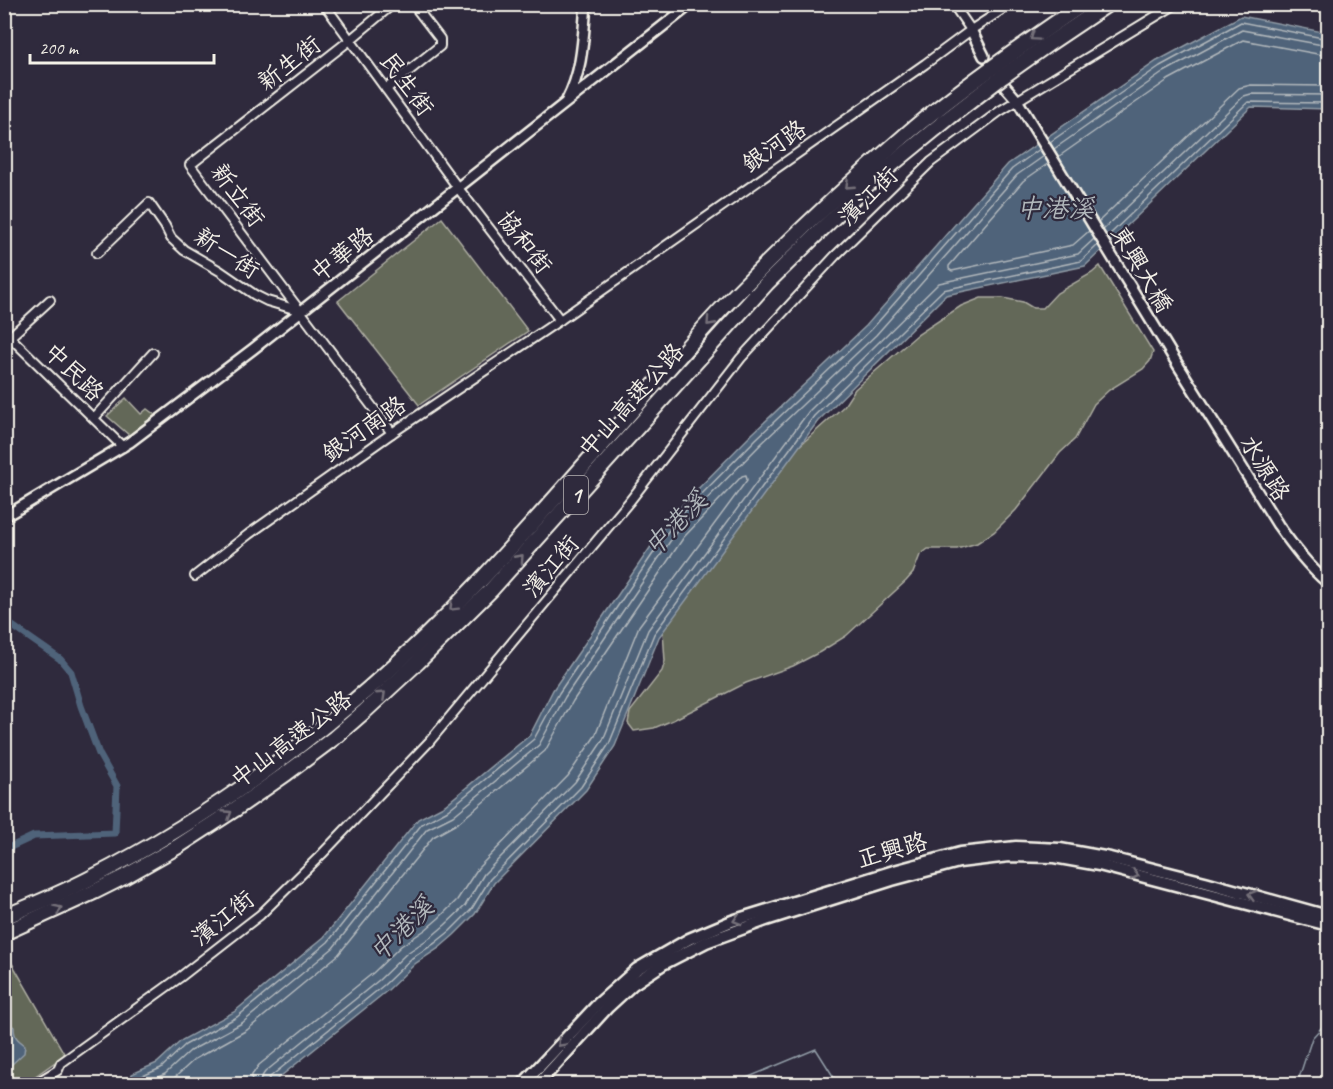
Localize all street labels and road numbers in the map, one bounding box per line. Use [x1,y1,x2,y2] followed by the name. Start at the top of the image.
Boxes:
[251,29,327,97] street label: 新生街
[373,46,441,122] street label: 民生街
[736,113,812,179] street label: 銀河路
[204,157,272,233] street label: 新立街
[832,160,904,232] street label: 濱江街
[491,204,559,280] street label: 協和街
[304,220,380,288] street label: 中華路
[1104,220,1180,318] street label: 東興大橋
[189,221,265,285] street label: 新一街
[38,336,110,408] street label: 中民路
[572,336,690,464] street label: 中山高速公路
[316,389,412,469] street label: 銀河南路
[1233,430,1297,506] street label: 水源路
[564,476,588,514] road number: 1
[516,529,586,603] street label: 濱江街
[224,684,358,794] street label: 中山高速公路
[853,826,931,874] street label: 正興路
[186,884,260,952] street label: 濱江街

